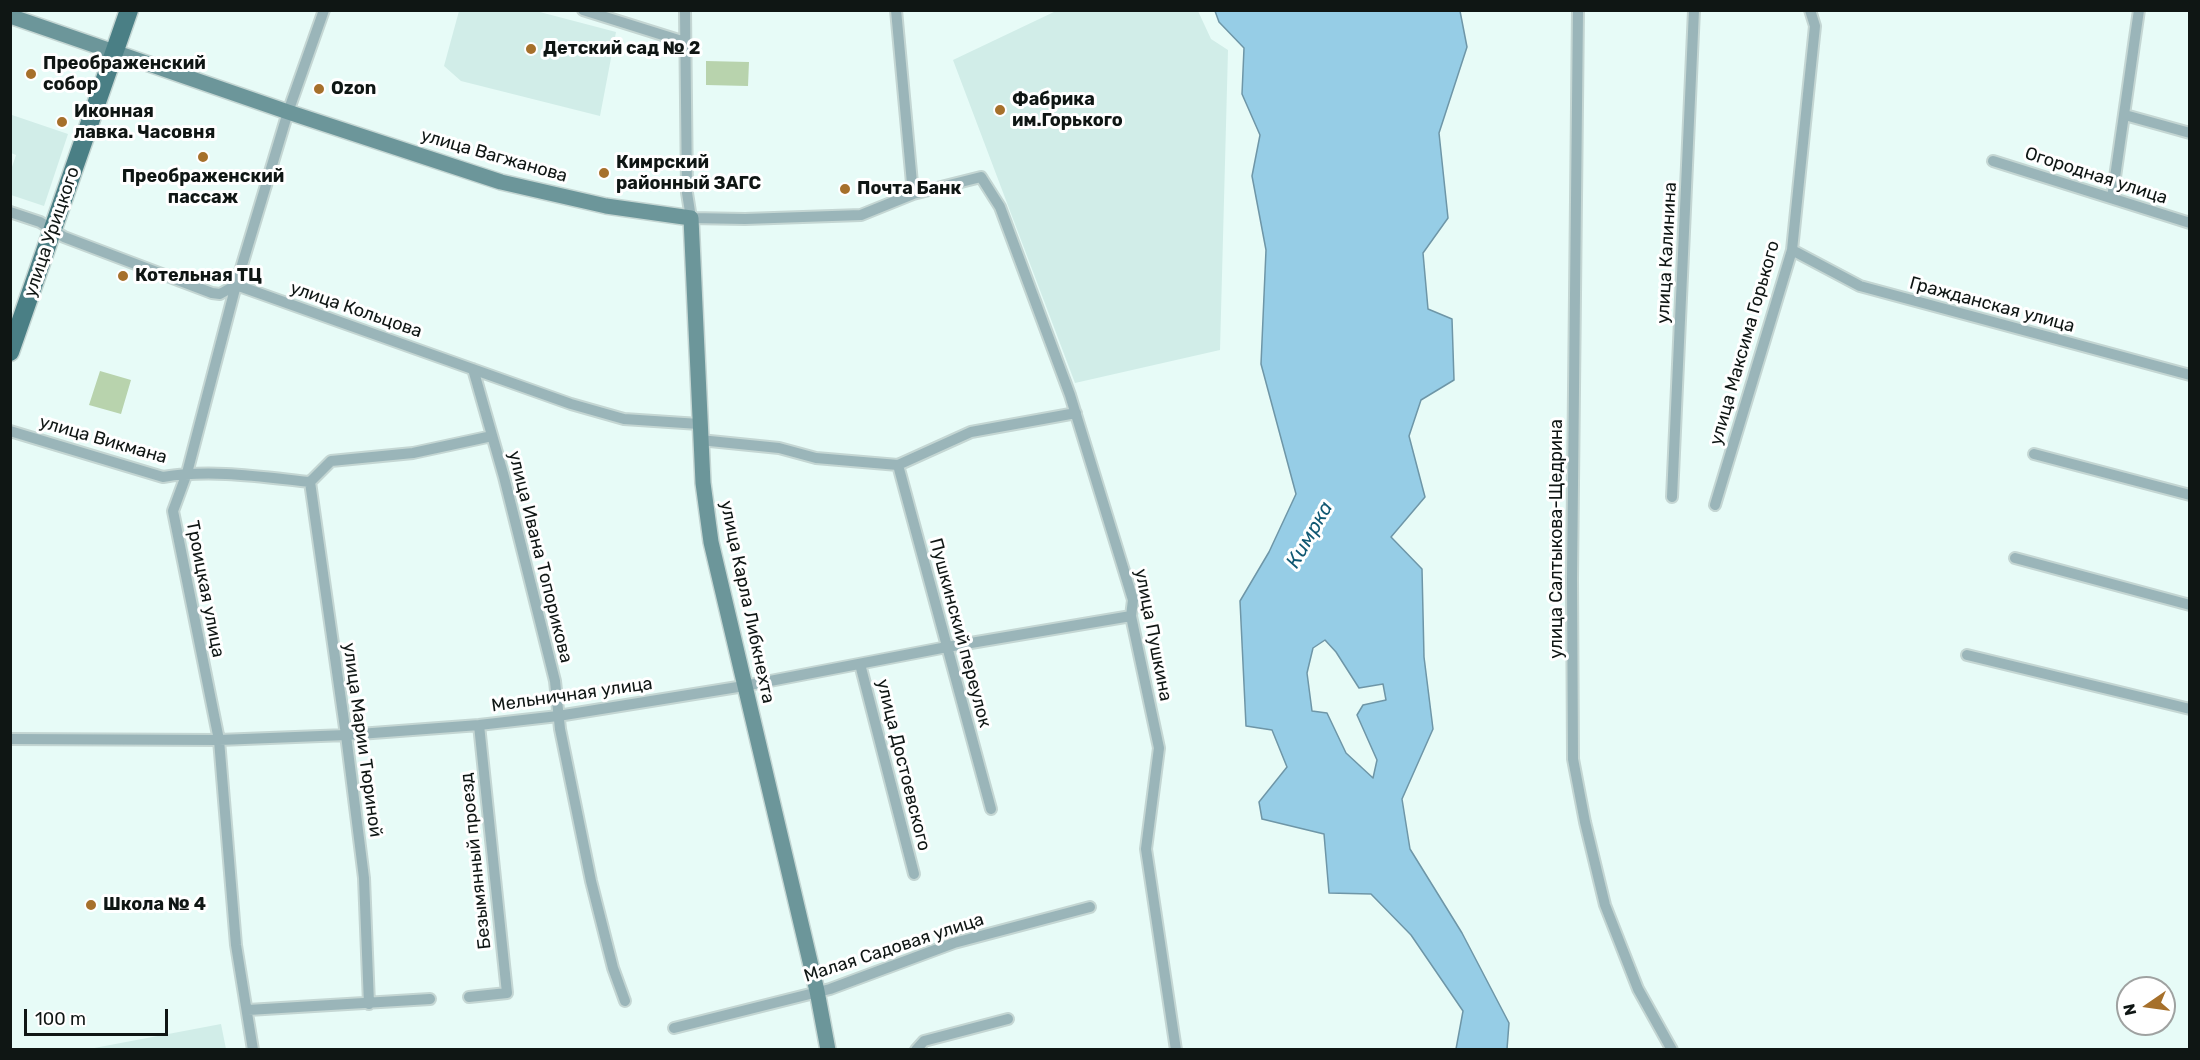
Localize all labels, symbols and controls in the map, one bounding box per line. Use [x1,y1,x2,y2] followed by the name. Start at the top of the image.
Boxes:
[543,38,700,60] place label: Детский сад № 2
[524,42,538,56] marker: Детский сад № 2
[43,53,206,96] place label: Преображенский собор
[24,67,38,81] marker: Преображенский собор
[331,78,376,100] place label: Ozon
[312,82,326,96] marker: Ozon
[1012,89,1123,132] place label: Фабрика им.Горького
[74,101,215,144] place label: Иконная лавка. Часовня
[993,103,1007,117] marker: Фабрика им.Горького
[55,115,69,129] marker: Иконная лавка. Часовня
[418,125,570,187] street label: улица Вагжанова
[2022,143,2170,209] street label: Огородная улица
[196,150,210,164] marker: Преображенский пассаж
[616,152,761,195] place label: Кимрский районный ЗАГС
[20,164,84,300] street label: улица Урицкого
[122,166,284,208] place label: Преображенский пассаж
[597,166,611,180] marker: Кимрский районный ЗАГС
[857,178,961,200] place label: Почта Банк
[838,182,852,196] marker: Почта Банк
[1653,182,1681,324] street label: улица Калинина
[1705,238,1785,448] street label: улица Максима Горького
[135,265,262,287] place label: Котельная ТЦ
[116,269,130,283] marker: Котельная ТЦ
[1907,273,2077,337] street label: Гражданская улица
[287,277,425,343] street label: улица Кольцова
[37,411,169,469] street label: улица Викмана
[1546,419,1568,659] street label: улица Салтыкова-Щедрина
[503,449,577,665] street label: улица Ивана Топорикова
[1281,497,1339,573] water label: Кимрка
[715,499,779,705] street label: улица Карла Либкнехта
[181,519,229,659] street label: Троицкая улица
[924,536,996,730] street label: Пушкинский переулок
[1130,567,1176,703] street label: улица Пушкина
[338,641,386,839] street label: улица Марии Тюриной
[490,673,654,717] street label: Мельничная улица
[871,677,935,853] street label: улица Достоевского
[456,772,496,950] street label: Безымянный проезд
[103,894,206,916] place label: Школа № 4
[84,898,98,912] marker: Школа № 4
[801,909,987,987] street label: Малая Садовая улица
[2116,976,2176,1036] north arrow
[27,997,171,1035] scale bar
[2119,1002,2140,1017] text: N
[35,1008,86,1030] text: 100 m

